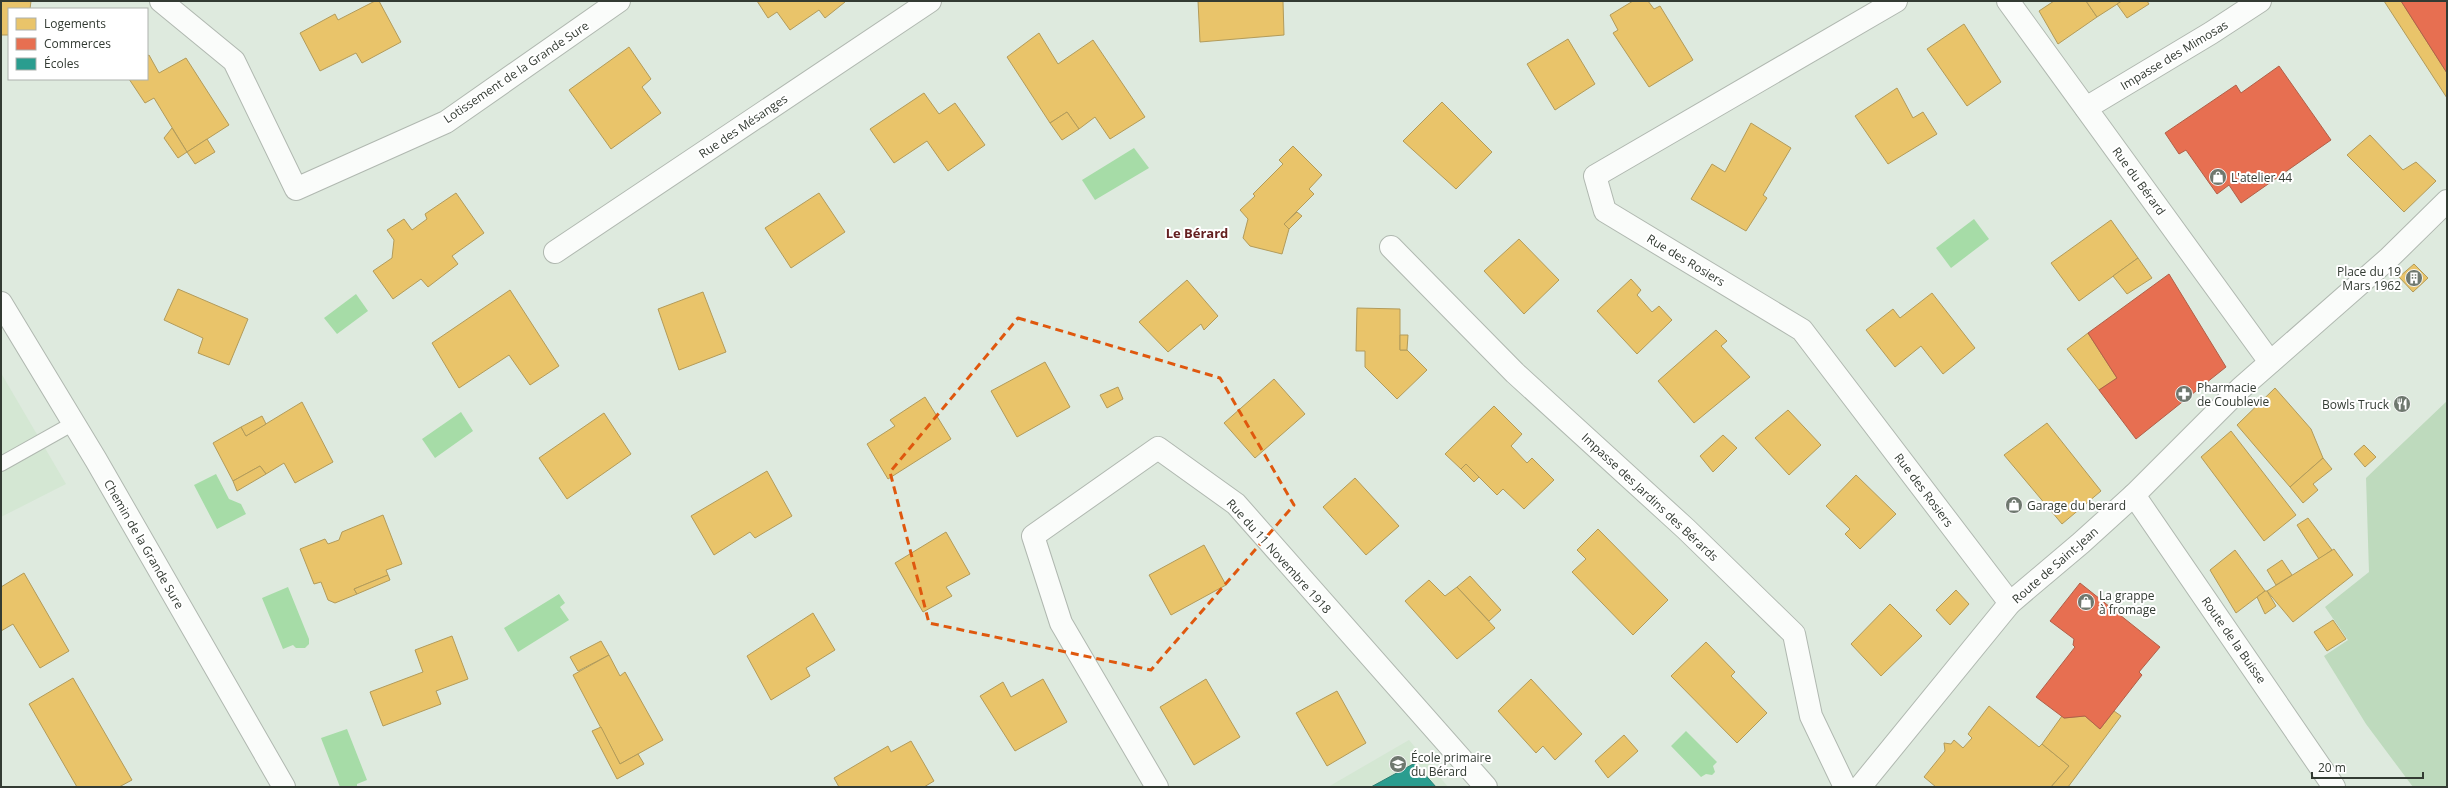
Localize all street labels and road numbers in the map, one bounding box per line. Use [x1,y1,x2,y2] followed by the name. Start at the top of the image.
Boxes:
[2117,16,2231,94] street label: Impasse des Mimosas
[440,17,592,127] street label: Lotissement de la Grande Sure
[695,90,791,162] street label: Rue des Mésanges
[2108,143,2170,219] street label: Rue du Bérard
[1644,230,1728,290] street label: Rue des Rosiers
[1578,429,1722,565] street label: Impasse des Jardins des Bérards
[1891,450,1958,531] street label: Rue des Rosiers
[100,476,188,612] street label: Chemin de la Grande Sure
[1223,495,1335,617] street label: Rue du 11 Novembre 1918
[2008,523,2102,607] street label: Route de Saint-Jean
[2198,593,2270,687] street label: Route de la Buisse

